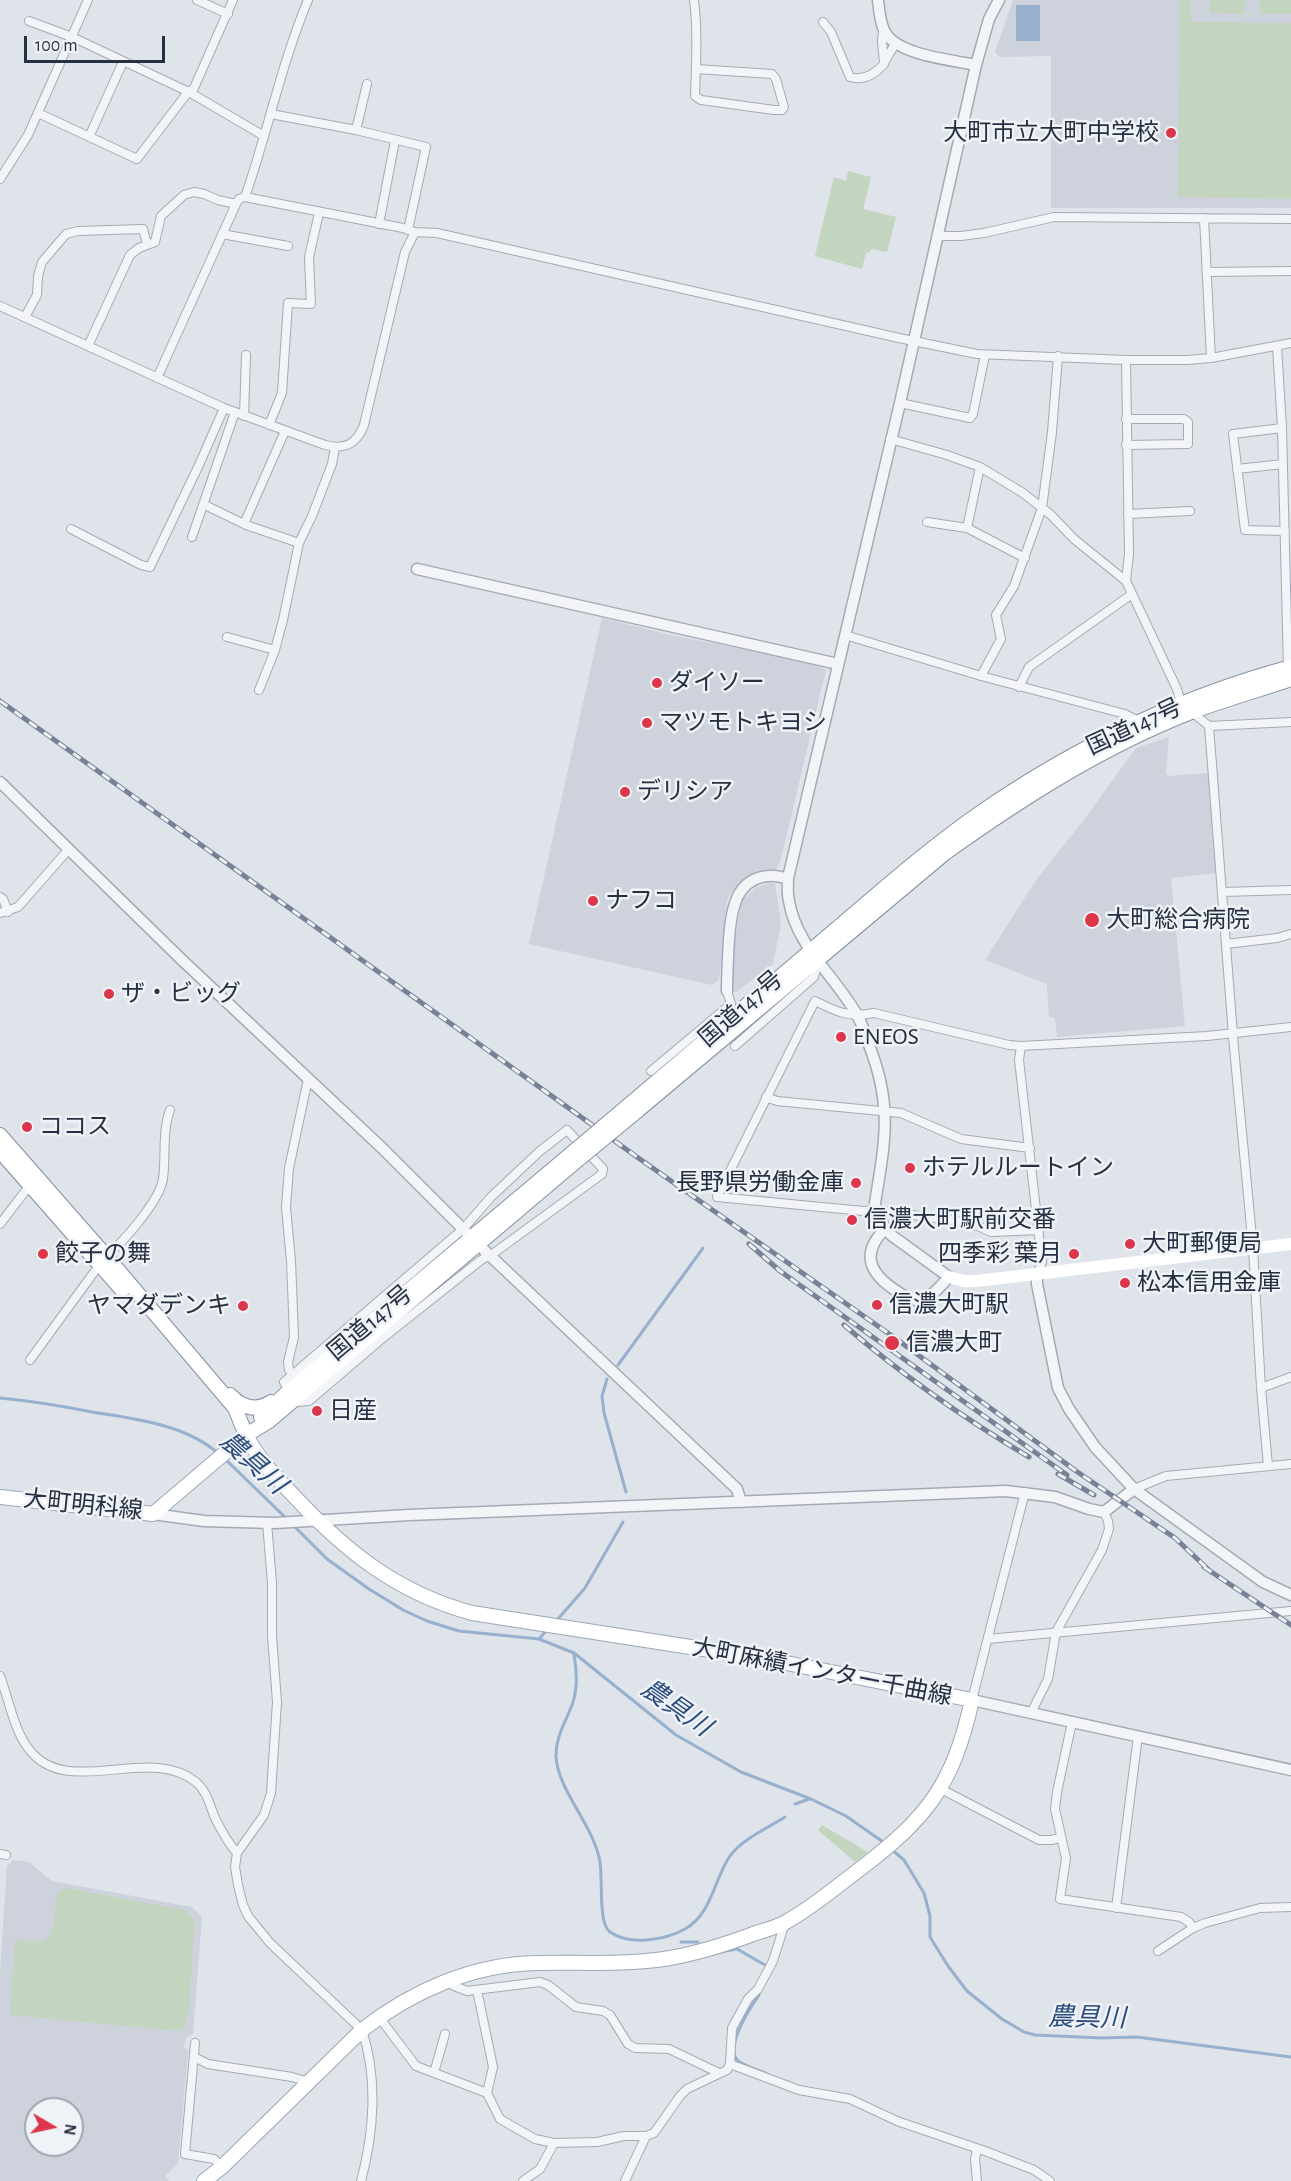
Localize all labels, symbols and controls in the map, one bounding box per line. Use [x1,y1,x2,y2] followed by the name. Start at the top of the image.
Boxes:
[27,24,168,62] scale bar
[35,37,78,55] text: 100 m
[943,119,1159,147] place label: 大町市立大町中学校
[1164,126,1178,140] marker: 大町市立大町中学校
[669,669,765,697] place label: ダイソー
[650,676,664,690] marker: ダイソー
[1082,692,1186,762] street label: 国道147号
[659,709,827,737] place label: マツモトキヨシ
[640,716,654,730] marker: マツモトキヨシ
[637,778,733,806] place label: デリシア
[618,785,632,799] marker: デリシア
[605,887,677,915] place label: ナフコ
[586,894,600,908] marker: ナフコ
[1106,906,1250,934] place label: 大町総合病院
[1083,911,1101,929] marker: 大町総合病院
[693,965,789,1053] street label: 国道147号
[121,980,241,1008] place label: ザ・ビッグ
[102,987,116,1001] marker: ザ・ビッグ
[853,1023,919,1051] place label: ENEOS
[834,1030,848,1044] marker: ENEOS
[39,1113,111,1141] place label: ココス
[20,1120,34,1134] marker: ココス
[922,1154,1114,1182] place label: ホテルルートイン
[903,1161,917,1175] marker: ホテルルートイン
[676,1169,844,1197] place label: 長野県労働金庫
[849,1176,863,1190] marker: 長野県労働金庫
[864,1206,1056,1234] place label: 信濃大町駅前交番
[845,1213,859,1227] marker: 信濃大町駅前交番
[1142,1230,1262,1258] place label: 大町郵便局
[1123,1237,1137,1251] marker: 大町郵便局
[55,1240,151,1268] place label: 餃子の舞
[938,1240,1062,1268] place label: 四季彩 葉月
[36,1247,50,1261] marker: 餃子の舞
[1067,1247,1081,1261] marker: 四季彩 葉月
[1137,1269,1281,1297] place label: 松本信用金庫
[1118,1276,1132,1290] marker: 松本信用金庫
[322,1279,418,1367] street label: 国道147号
[889,1291,1009,1319] place label: 信濃大町駅
[87,1292,231,1320] place label: ヤマダデンキ
[870,1298,884,1312] marker: 信濃大町駅
[236,1299,250,1313] marker: ヤマダデンキ
[906,1329,1002,1357] place label: 信濃大町
[883,1334,901,1352] marker: 信濃大町
[329,1397,377,1425] place label: 日産
[310,1404,324,1418] marker: 日産
[214,1425,292,1501] water label: 農具川
[22,1484,144,1526] street label: 大町明科線
[690,1633,954,1711] street label: 大町麻績インター千曲線
[635,1673,717,1743] water label: 農具川
[1048,2002,1126,2034] water label: 農具川
[24,2097,84,2157] north arrow
[61,2123,79,2136] text: N

